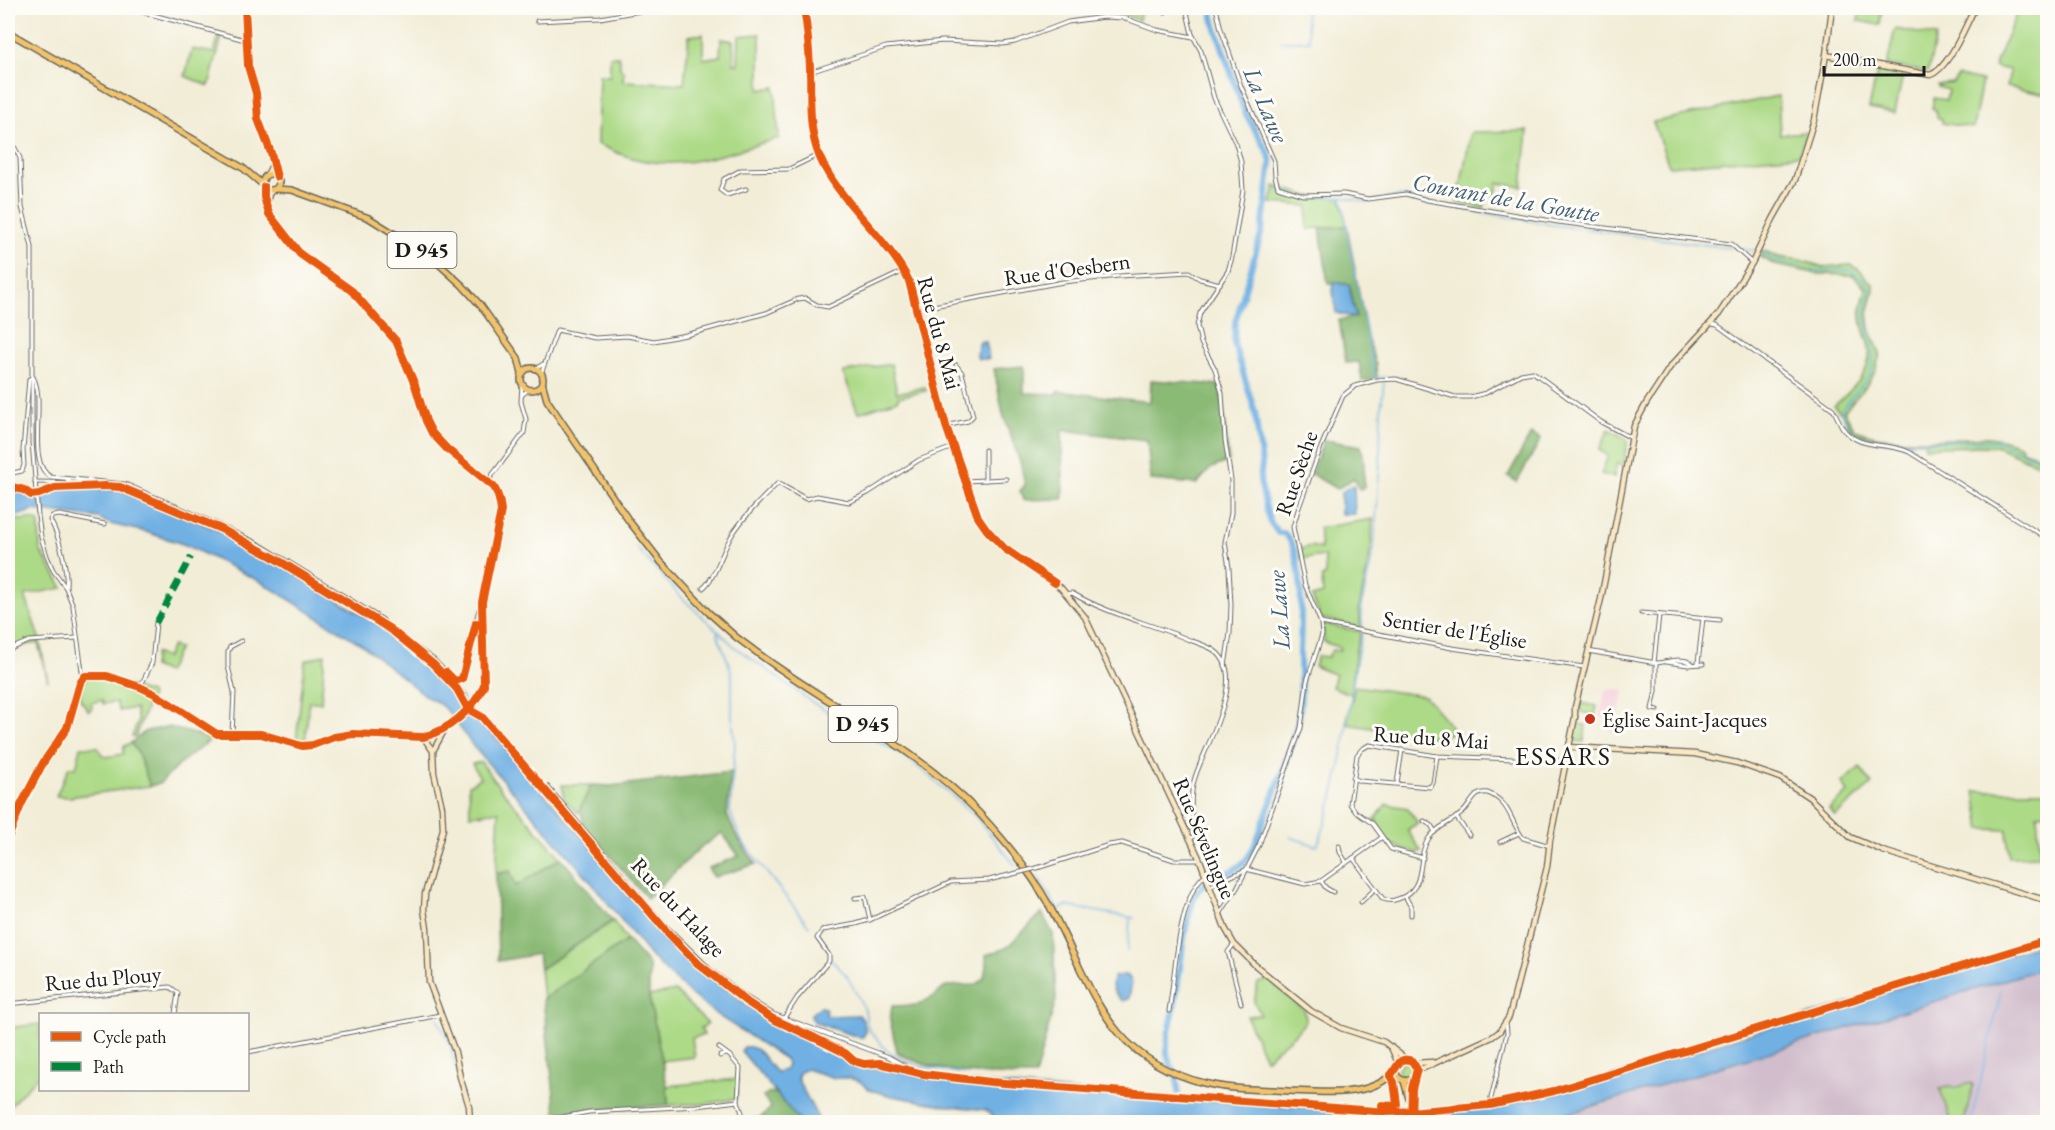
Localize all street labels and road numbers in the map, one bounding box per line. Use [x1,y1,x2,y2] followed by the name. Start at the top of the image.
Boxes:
[388,232,456,268] road number: D 945
[1002,246,1132,293] street label: Rue d'Oesbern
[911,273,969,393] street label: Rue du 8 Mai
[1268,427,1325,519] street label: Rue Sèche
[1381,604,1529,655] street label: Sentier de l'Église
[828,706,898,742] road number: D 945
[1372,719,1490,756] street label: Rue du 8 Mai
[1166,773,1243,904] street label: Rue Sévelingue
[625,851,733,964] street label: Rue du Halage
[44,959,163,998] street label: Rue du Plouy

